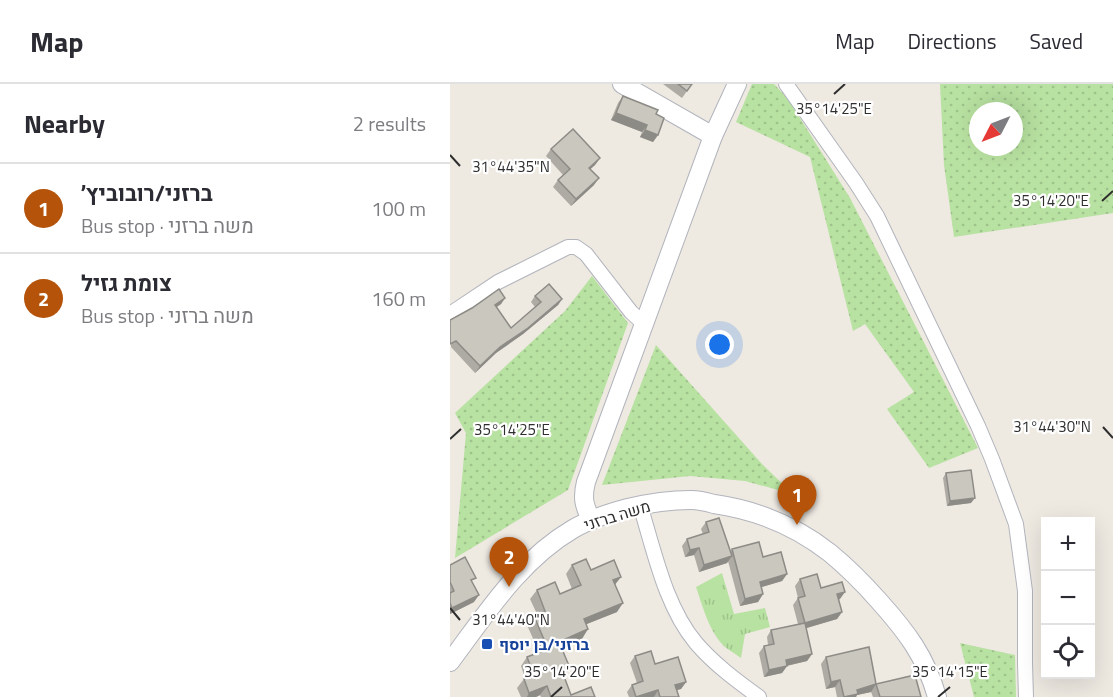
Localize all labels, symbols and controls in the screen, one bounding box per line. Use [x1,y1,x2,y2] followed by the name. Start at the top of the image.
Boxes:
[30,20,84,63] text: Map
[835,25,875,57] text: Map
[908,25,997,57] text: Directions
[1030,25,1083,57] text: Saved
[796,97,872,120] text: 35°14'25"E
[969,102,1023,156] north arrow
[24,104,105,143] text: Nearby
[353,108,426,139] text: 2 results
[472,155,550,178] text: 31°44'35"N
[81,176,213,210] text: ברזני/רובוביץ׳
[1013,189,1089,212] text: 35°14'20"E
[38,193,49,224] text: 1
[371,193,426,224] text: 100 m
[81,210,254,241] text: Bus stop · משה ברזני
[81,266,172,300] text: צומת גזיל
[38,283,49,314] text: 2
[371,283,426,314] text: 160 m
[81,300,254,331] text: Bus stop · משה ברזני
[705,330,734,359] your location
[1013,415,1091,438] text: 31°44'30"N
[474,418,550,441] text: 35°14'25"E
[778,476,816,525] pin: 1
[581,494,653,536] street label: משה ברזני
[1041,517,1095,679] map controls
[1041,517,1095,571] button: +
[490,538,528,587] pin: 2
[1041,571,1095,625] button: −
[472,608,550,631] text: 31°44'40"N
[1041,625,1095,679] button: locate
[499,632,589,656] place label: ברזני/בן יוסף
[480,637,494,651] marker: ברזני/בן יוסף
[524,660,600,683] text: 35°14'20"E
[912,660,988,683] text: 35°14'15"E

